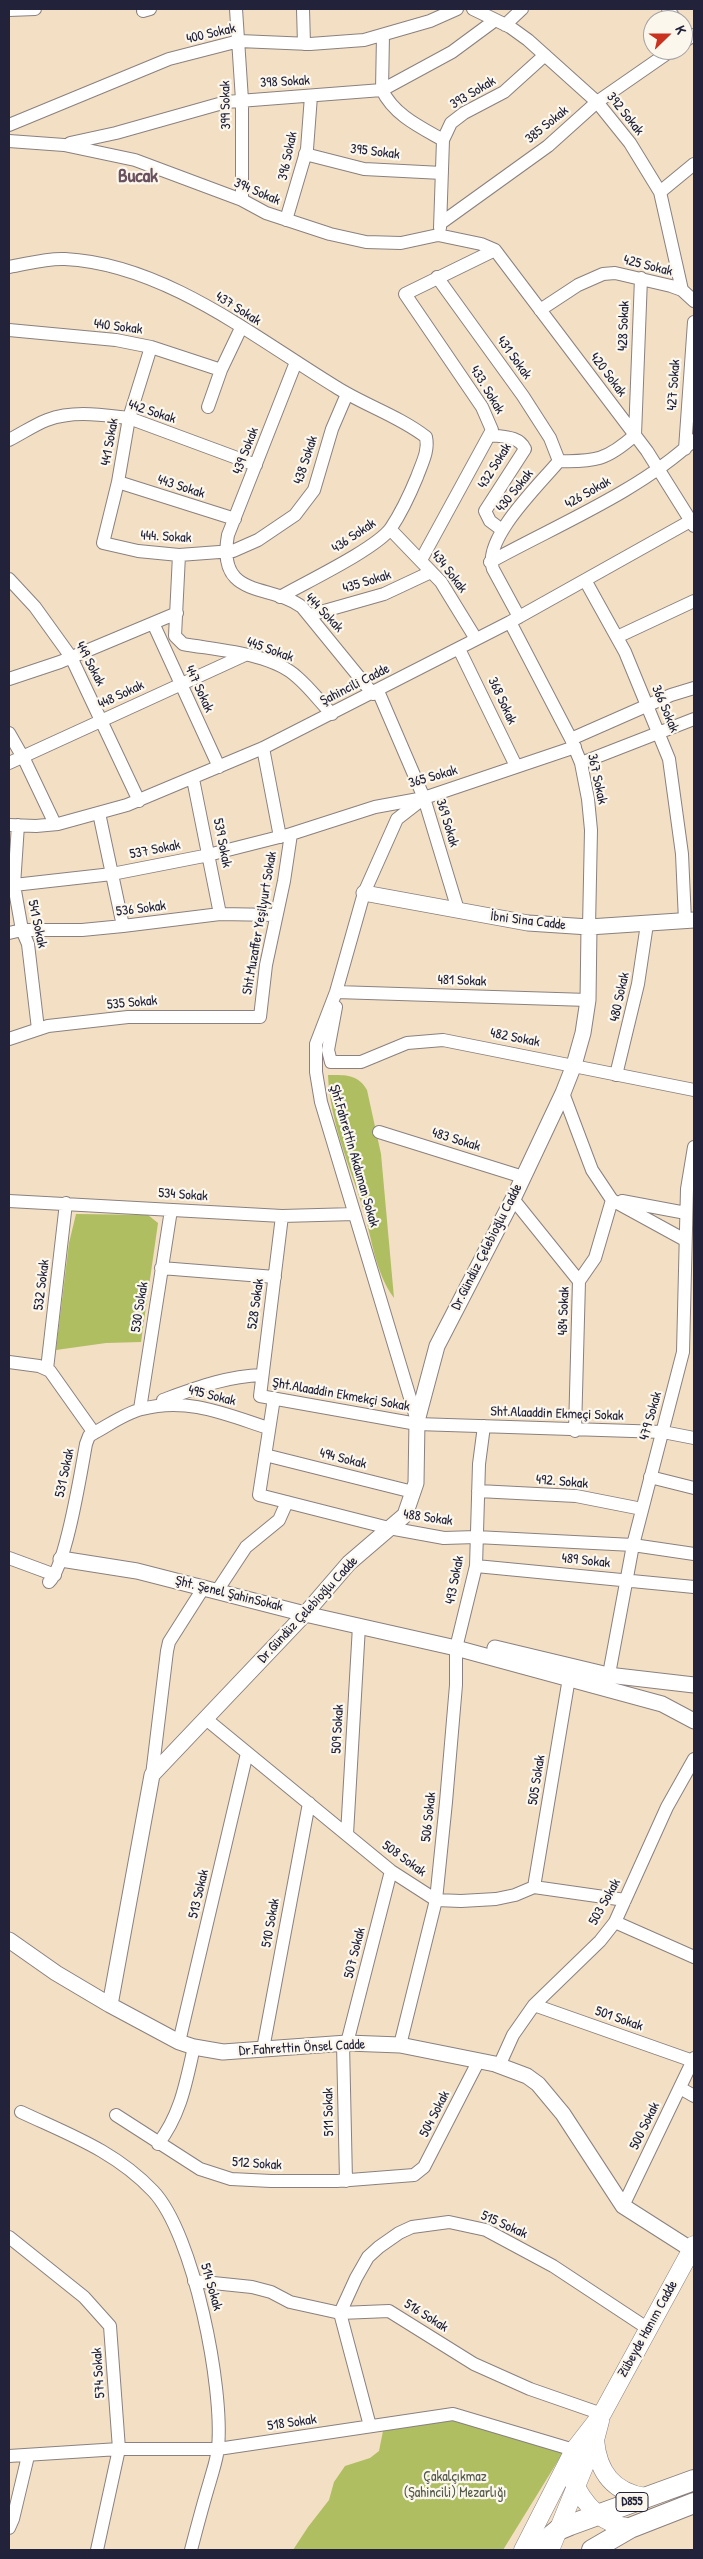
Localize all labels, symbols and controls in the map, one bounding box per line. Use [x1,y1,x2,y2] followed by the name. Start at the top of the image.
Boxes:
[643,10,693,60] north arrow
[185,20,237,48] street label: 400 Sokak
[671,23,692,37] text: K
[260,72,310,92] street label: 398 Sokak
[447,73,499,113] street label: 393 Sokak
[217,80,235,130] street label: 399 Sokak
[603,89,647,139] street label: 392 Sokak
[522,103,572,147] street label: 385 Sokak
[275,130,301,182] street label: 396 Sokak
[349,141,401,163] street label: 395 Sokak
[118,166,158,188] district label: Bucak
[231,175,283,209] street label: 394 Sokak
[622,252,674,280] street label: 425 Sokak
[212,288,264,330] street label: 437 Sokak
[615,301,633,351] street label: 428 Sokak
[93,316,143,338] street label: 440 Sokak
[493,333,535,383] street label: 431 Sokak
[586,350,630,400] street label: 420 Sokak
[664,359,684,411] street label: 427 Sokak
[466,363,508,417] street label: 433. Sokak
[126,396,178,428] street label: 442 Sokak
[98,417,122,467] street label: 441 Sokak
[229,425,263,477] street label: 439 Sokak
[290,434,322,486] street label: 438 Sokak
[475,440,515,492] street label: 432 Sokak
[493,466,537,516] street label: 430 Sokak
[155,471,207,503] street label: 443 Sokak
[562,473,614,513] street label: 426 Sokak
[329,515,379,557] street label: 436 Sokak
[140,527,192,547] street label: 444. Sokak
[427,547,471,597] street label: 434 Sokak
[341,567,393,597] street label: 435 Sokak
[301,590,347,636] street label: 444 Sokak
[244,634,296,666] street label: 445 Sokak
[71,639,109,689] street label: 449 Sokak
[318,660,392,710] street label: Şahincili Cadde
[181,663,217,715] street label: 447 Sokak
[484,675,520,727] street label: 368 Sokak
[95,677,147,713] street label: 448 Sokak
[648,683,682,735] street label: 366 Sokak
[583,752,611,806] street label: 367 Sokak
[407,762,459,792] street label: 365 Sokak
[432,797,462,849] street label: 369 Sokak
[209,817,235,869] street label: 539 Sokak
[128,837,182,863] street label: 537 Sokak
[239,850,281,996] street label: Sht.Muzaffer Yeşilyurt Sokak
[24,898,50,950] street label: 541 Sokak
[115,898,167,920] street label: 536 Sokak
[489,908,567,934] street label: İbni Sina Cadde
[607,971,633,1023] street label: 480 Sokak
[437,972,487,990] street label: 481 Sokak
[106,992,158,1014] street label: 535 Sokak
[489,1025,541,1051] street label: 482 Sokak
[326,1083,382,1229] street label: Şht.Fahrettin Akduman Sokak
[430,1125,482,1155] street label: 483 Sokak
[448,1181,526,1313] street label: Dr.Gündüz Çelebioğlu Cadde
[158,1185,208,1205] street label: 534 Sokak
[31,1259,53,1311] street label: 532 Sokak
[244,1278,268,1330] street label: 528 Sokak
[128,1281,152,1333] street label: 530 Sokak
[555,1286,573,1336] street label: 484 Sokak
[271,1375,411,1415] street label: Şht.Alaaddin Ekmekçi Sokak
[186,1382,238,1410] street label: 495 Sokak
[636,1390,666,1442] street label: 479 Sokak
[490,1403,624,1425] street label: Sht.Alaaddin Ekmeçi Sokak
[318,1445,368,1473] street label: 494 Sokak
[52,1447,78,1499] street label: 531 Sokak
[535,1471,589,1493] street label: 492. Sokak
[402,1506,454,1530] street label: 488 Sokak
[561,1550,611,1572] street label: 489 Sokak
[254,1553,362,1667] street label: Dr.Gündüz Çelebioğlu Cadde
[442,1554,468,1606] street label: 493 Sokak
[173,1572,285,1616] street label: Şht. Şenel ŞahinSokak
[328,1704,348,1754] street label: 509 Sokak
[525,1754,549,1806] street label: 505 Sokak
[418,1791,440,1843] street label: 506 Sokak
[379,1837,429,1881] street label: 508 Sokak
[185,1868,213,1920] street label: 513 Sokak
[585,1876,625,1928] street label: 503 Sokak
[258,1897,284,1949] street label: 510 Sokak
[341,1926,369,1980] street label: 507 Sokak
[593,2003,645,2035] street label: 501 Sokak
[238,2036,366,2060] street label: Dr.Fahrettin Önsel Cadde
[320,2088,338,2136] street label: 511 Sokak
[416,2088,454,2140] street label: 504 Sokak
[626,2099,664,2153] street label: 500 Sokak
[231,2154,283,2174] street label: 512 Sokak
[478,2207,530,2243] street label: 515 Sokak
[196,2261,226,2313] street label: 514 Sokak
[614,2278,682,2380] street label: Zübeyde Hanım Cadde
[401,2296,451,2336] street label: 516 Sokak
[89,2347,109,2399] street label: 574 Sokak
[266,2411,318,2435] street label: 518 Sokak
[404,2469,506,2502] park label: Çakalçıkmaz (Şahincili) Mezarlığı
[616,2492,648,2512] road number: D855

